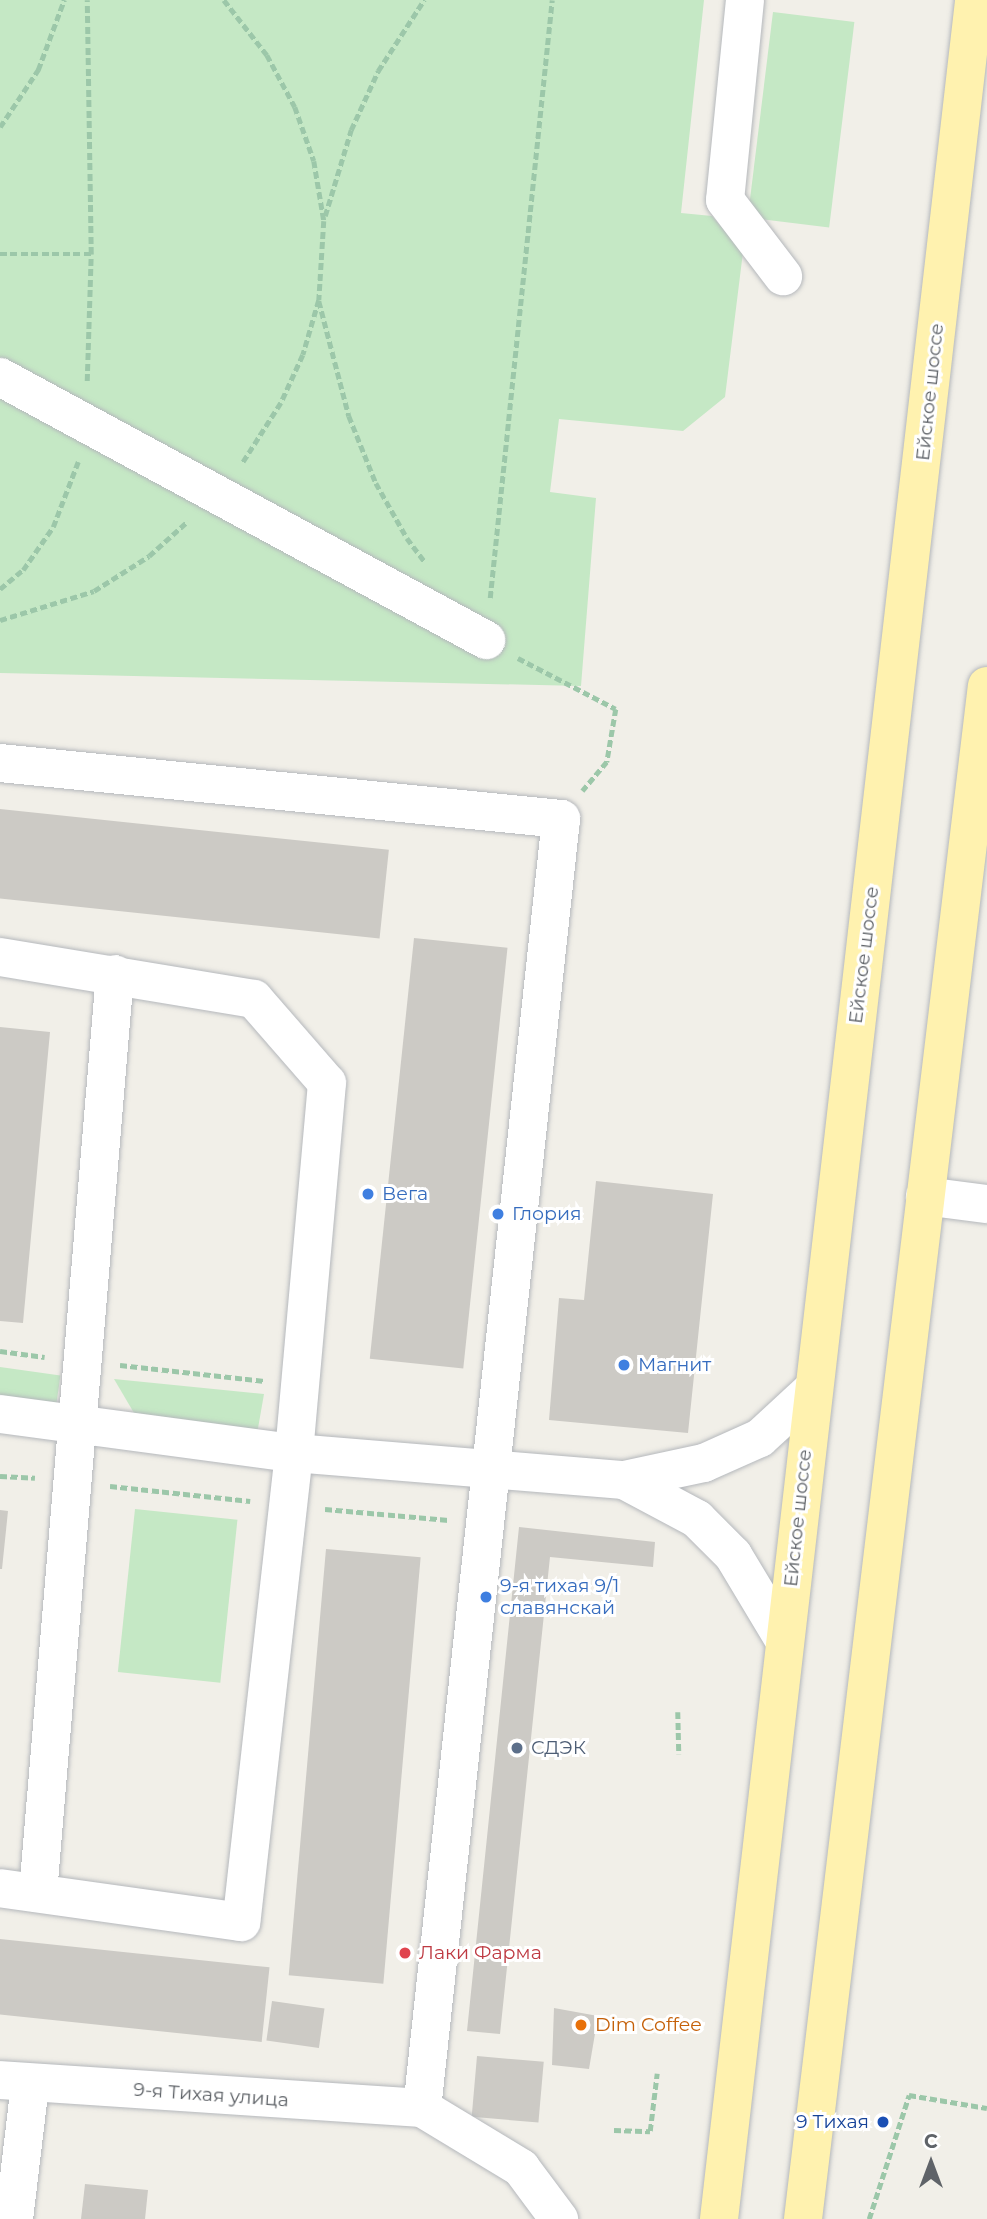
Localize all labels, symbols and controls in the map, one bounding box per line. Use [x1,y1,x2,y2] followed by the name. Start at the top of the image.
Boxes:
[911,322,949,462] street label: Ейское шоссе
[844,885,884,1025] street label: Ейское шоссе
[382,1183,428,1205] place label: Вега
[360,1186,376,1202] marker: Вега
[512,1203,582,1225] place label: Глория
[490,1206,506,1222] marker: Глория
[638,1354,711,1376] place label: Магнит
[616,1357,632,1373] marker: Магнит
[779,1448,817,1588] street label: Ейское шоссе
[500,1575,619,1619] place label: 9-я тихая 9/1 славянскай
[478,1589,494,1605] marker: 9-я тихая 9/1 славянскай
[531,1737,586,1759] place label: СДЭК
[509,1740,525,1756] marker: СДЭК
[419,1942,542,1964] place label: Лаки Фарма
[397,1945,413,1961] marker: Лаки Фарма
[595,2014,702,2036] place label: Dim Coffee
[573,2017,589,2033] marker: Dim Coffee
[133,2078,289,2112] street label: 9-я Тихая улица
[796,2111,869,2133] place label: 9 Тихая
[875,2114,891,2130] marker: 9 Тихая
[896,2128,966,2198] north arrow
[924,2130,938,2153] text: С

